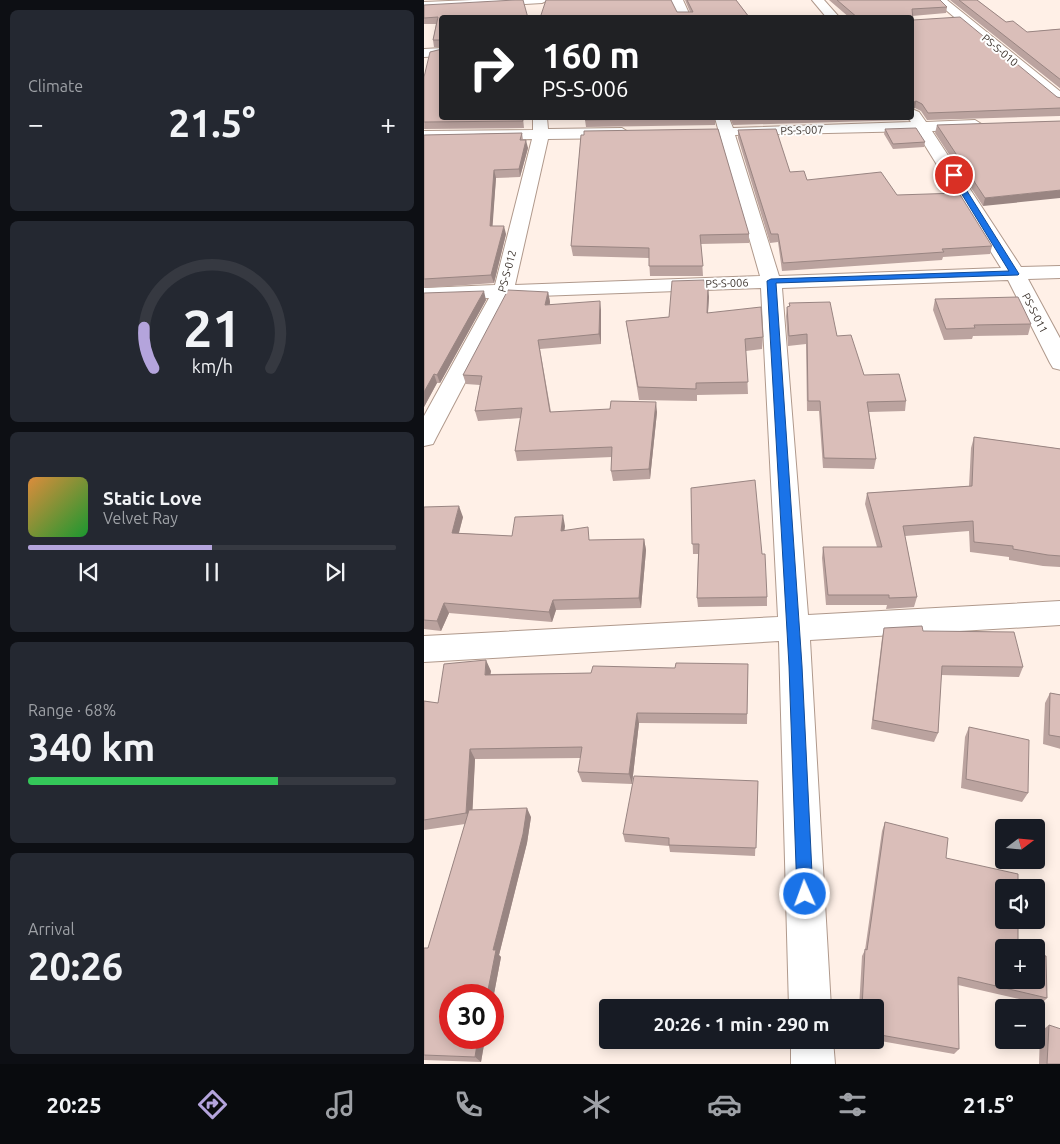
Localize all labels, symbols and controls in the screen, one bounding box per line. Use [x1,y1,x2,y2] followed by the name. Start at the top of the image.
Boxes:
[980,32,1020,68] street label: PS-S-010
[459,35,524,100] icon: right
[542,35,640,75] text: 160 m
[542,76,628,101] text: PS-S-006
[28,77,83,95] text: Climate
[168,102,256,144] text: 21.5°
[28,108,44,139] text: −
[380,108,396,139] text: +
[780,123,824,137] street label: PS-S-007
[933,154,975,196] pin
[940,161,968,189] icon: arrive
[496,249,518,293] street label: PS-S-012
[705,276,749,290] street label: PS-S-006
[1020,291,1050,335] street label: PS-S-011
[183,299,241,357] text: 21
[191,356,233,376] text: km/h
[103,487,202,509] text: Static Love
[103,509,178,527] text: Velvet Ray
[75,558,103,586] icon: previous
[198,558,226,586] icon: pause
[321,558,349,586] icon: next
[28,701,116,719] text: Range · 68%
[28,726,155,768] text: 340 km
[995,819,1045,869] north arrow
[995,819,1045,1049] map controls
[778,867,830,919] position arrow
[995,879,1045,929] button: sound
[28,920,75,938] text: Arrival
[995,939,1045,989] button: +
[28,945,123,987] text: 20:26
[439,984,504,1049] speed limit sign: 30
[995,999,1045,1049] button: −
[654,1013,829,1035] text: 20:26 · 1 min · 290 m
[195,1087,230,1122] icon: directions
[323,1087,358,1122] icon: music
[451,1087,486,1122] icon: phone
[579,1087,614,1122] icon: climate
[707,1087,742,1122] icon: car
[835,1087,870,1122] icon: filters
[47,1092,102,1117] text: 20:25
[963,1092,1013,1117] text: 21.5°

